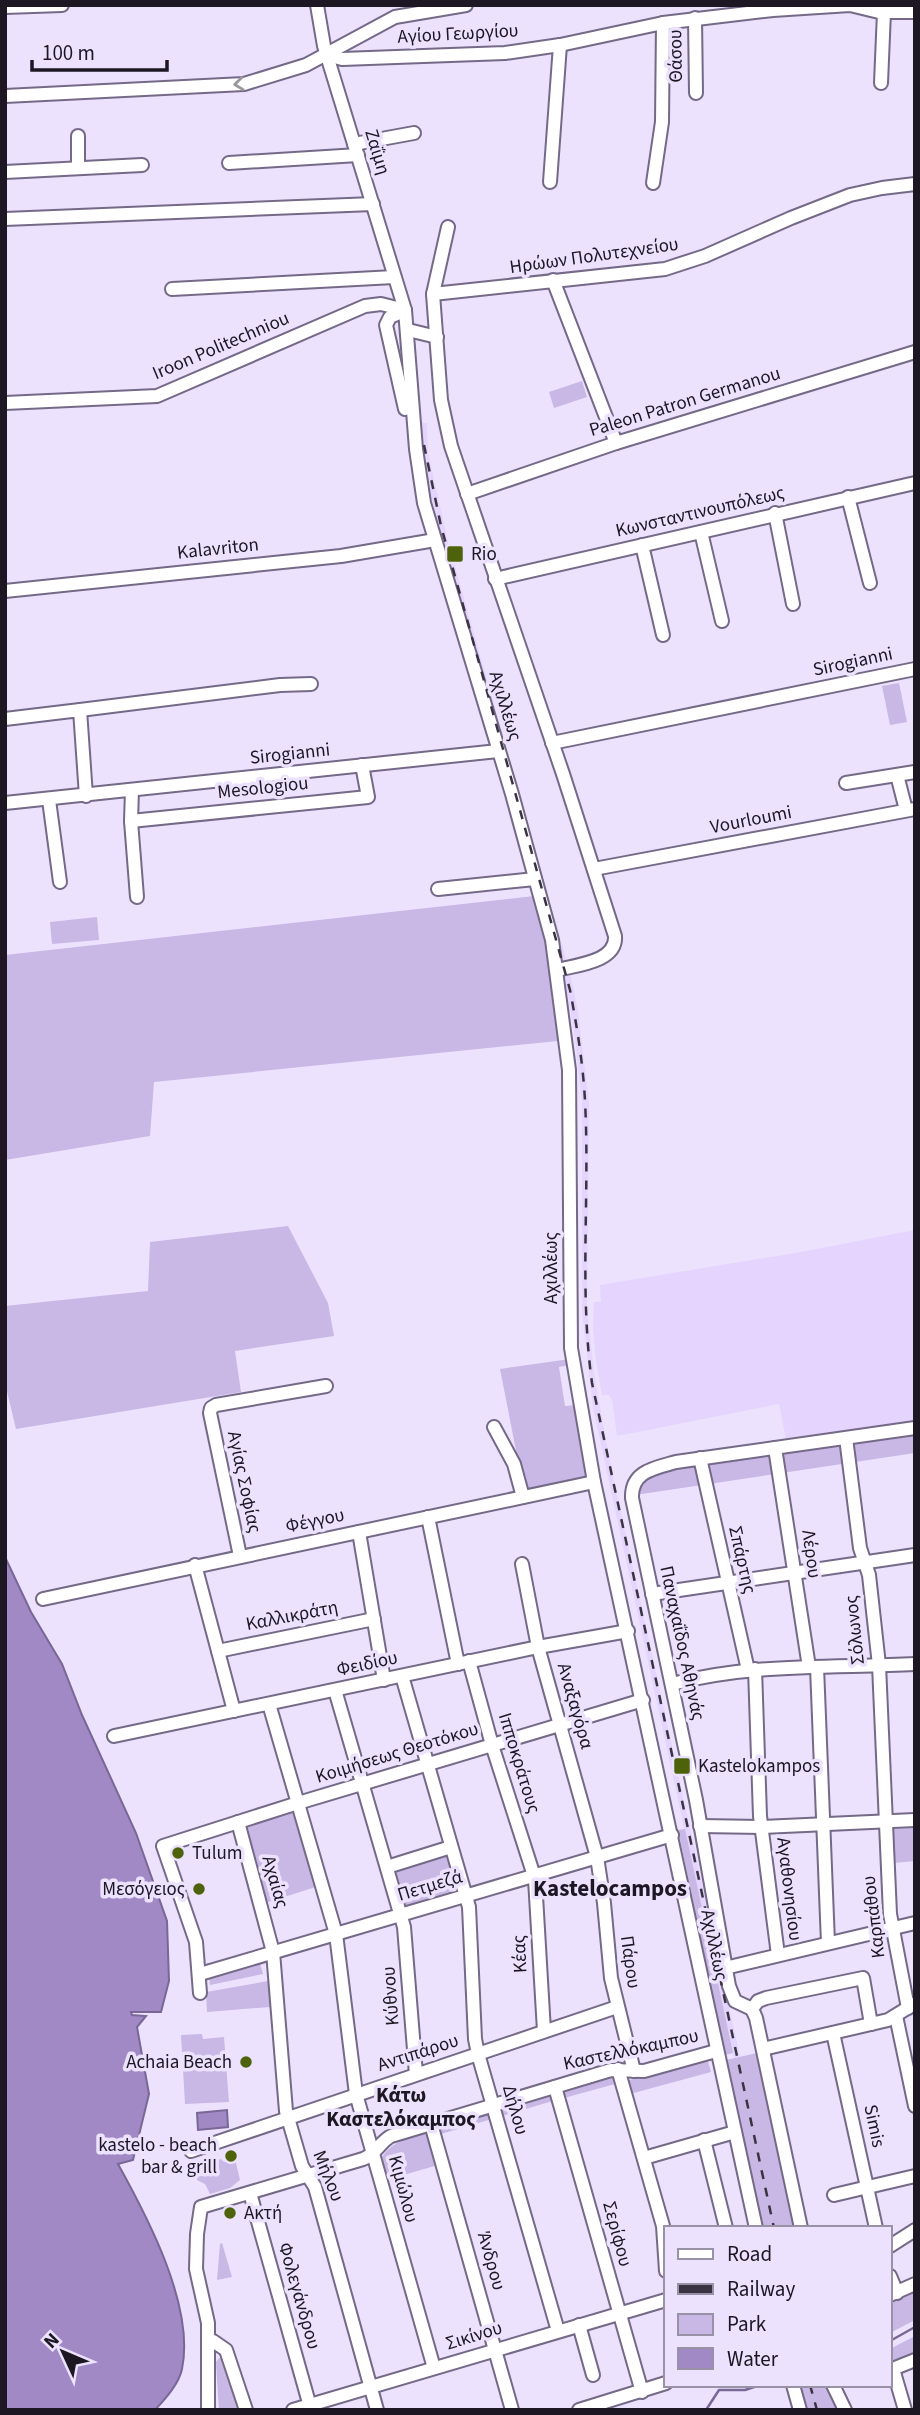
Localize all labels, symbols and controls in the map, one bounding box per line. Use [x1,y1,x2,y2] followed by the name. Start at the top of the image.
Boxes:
[397,17,519,51] street label: Αγίου Γεωργίου
[32,28,166,72] scale bar
[662,29,690,83] street label: Θάσου
[42,38,95,68] text: 100 m
[233,76,245,91] one-way arrow
[357,126,397,178] street label: Ζαΐμη
[508,231,680,281] street label: Ηρώων Πολυτεχνείου
[148,305,294,387] street label: Iroon Politechniou
[586,360,784,444] street label: Paleon Patron Germanou
[613,479,787,545] street label: Κωνσταντινουπόλεως
[176,531,260,567] street label: Kalavriton
[471,541,497,568] place label: Rio
[445,544,465,564] marker: Rio
[811,640,895,684] street label: Sirogianni
[482,668,528,744] street label: Αχιλλέως
[248,736,332,772] street label: Sirogianni
[216,770,310,806] street label: Mesologiou
[708,799,794,841] street label: Vourloumi
[538,1232,565,1304] street label: Αχιλλέως
[220,1429,268,1535] street label: Αγίας Σοφίας
[283,1502,347,1540] street label: Φέγγου
[721,1524,763,1596] street label: Σπάρτης
[794,1528,828,1580] street label: Λέρου
[652,1563,712,1723] street label: Παναχαΐδος Αθηνάς
[244,1594,340,1638] street label: Καλλικράτη
[838,1594,872,1666] street label: Σόλωνος
[334,1644,400,1684] street label: Φειδίου
[550,1660,600,1753] street label: Αναξαγόρα
[491,1709,547,1817] street label: Ιπποκράτους
[312,1715,482,1791] street label: Κοιμήσεως Θεοτόκου
[698,1753,820,1780] place label: Kastelokampos
[672,1756,692,1776] marker: Kastelokampos
[769,1836,809,1942] street label: Αγαθονησίου
[192,1840,243,1867] place label: Tulum
[170,1845,186,1861] marker: Tulum
[255,1853,295,1911] street label: Αχαίας
[394,1863,466,1909] street label: Πετμεζά
[533,1872,687,1905] district label: Kastelocampos
[856,1874,892,1960] street label: Καρπάθου
[102,1876,185,1903] place label: Μεσόγειος
[191,1881,207,1897] marker: Μεσόγειος
[693,1907,735,1983] street label: Αχιλλέως
[506,1934,534,1974] street label: Κέας
[613,1934,647,1990] street label: Πάρου
[375,1965,407,2027] street label: Κύθνου
[561,2022,701,2078] street label: Καστελλόκαμπου
[374,2027,462,2079] street label: Αντιπάρου
[126,2049,232,2076] place label: Achaia Beach
[238,2054,254,2070] marker: Achaia Beach
[326,2080,476,2134] district label: Κάτω Καστελόκαμπος
[495,2082,535,2138] street label: Δήλου
[856,2102,892,2150] street label: Simis
[98,2132,217,2181] place label: kastelo - beach bar & grill
[306,2146,350,2206] street label: Μήλου
[223,2148,239,2164] marker: kastelo - beach bar & grill
[381,2152,425,2226] street label: Κιμώλου
[595,2198,639,2270] street label: Σερίφου
[244,2200,282,2227] place label: Ακτή
[222,2205,238,2221] marker: Ακτή
[664,2226,892,2387] legend
[470,2229,512,2293] street label: Άνδρου
[271,2239,327,2353] street label: Φολεγάνδρου
[727,2239,772,2269] text: Road
[727,2274,795,2304] text: Railway
[727,2309,767,2339] text: Park
[442,2315,506,2357] street label: Σικίνου
[28,2317,98,2387] north arrow
[38,2327,66,2355] text: N
[727,2344,779,2374] text: Water

